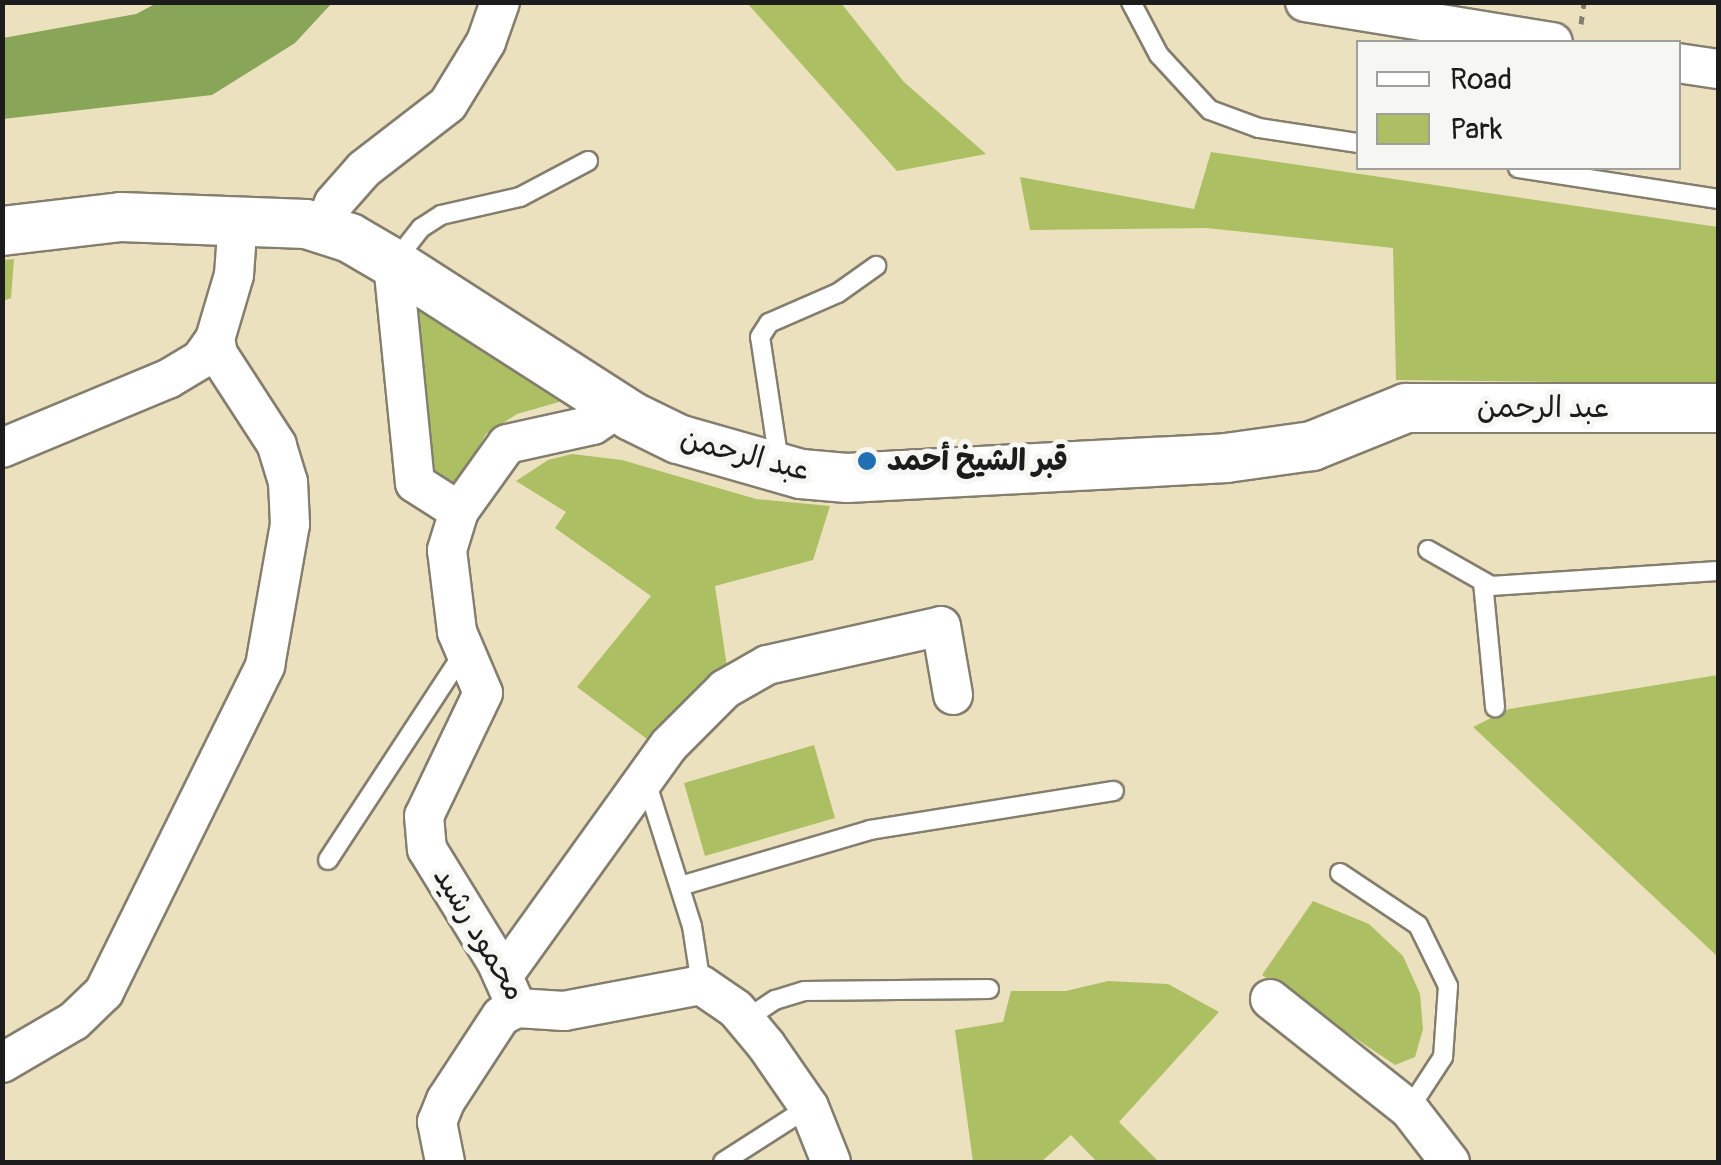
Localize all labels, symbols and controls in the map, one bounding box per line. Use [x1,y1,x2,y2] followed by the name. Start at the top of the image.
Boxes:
[1356,40,1681,170] legend
[1450,61,1512,98] text: Road
[1450,111,1503,148] text: Park
[1477,390,1609,426] street label: عبد الرحمن
[676,420,814,490] street label: عبد الرحمن
[887,443,1068,479] place label: قبر الشيخ أحمد
[856,450,878,472] marker: قبر الشيخ أحمد
[425,861,533,1007] street label: محمود رشيد

